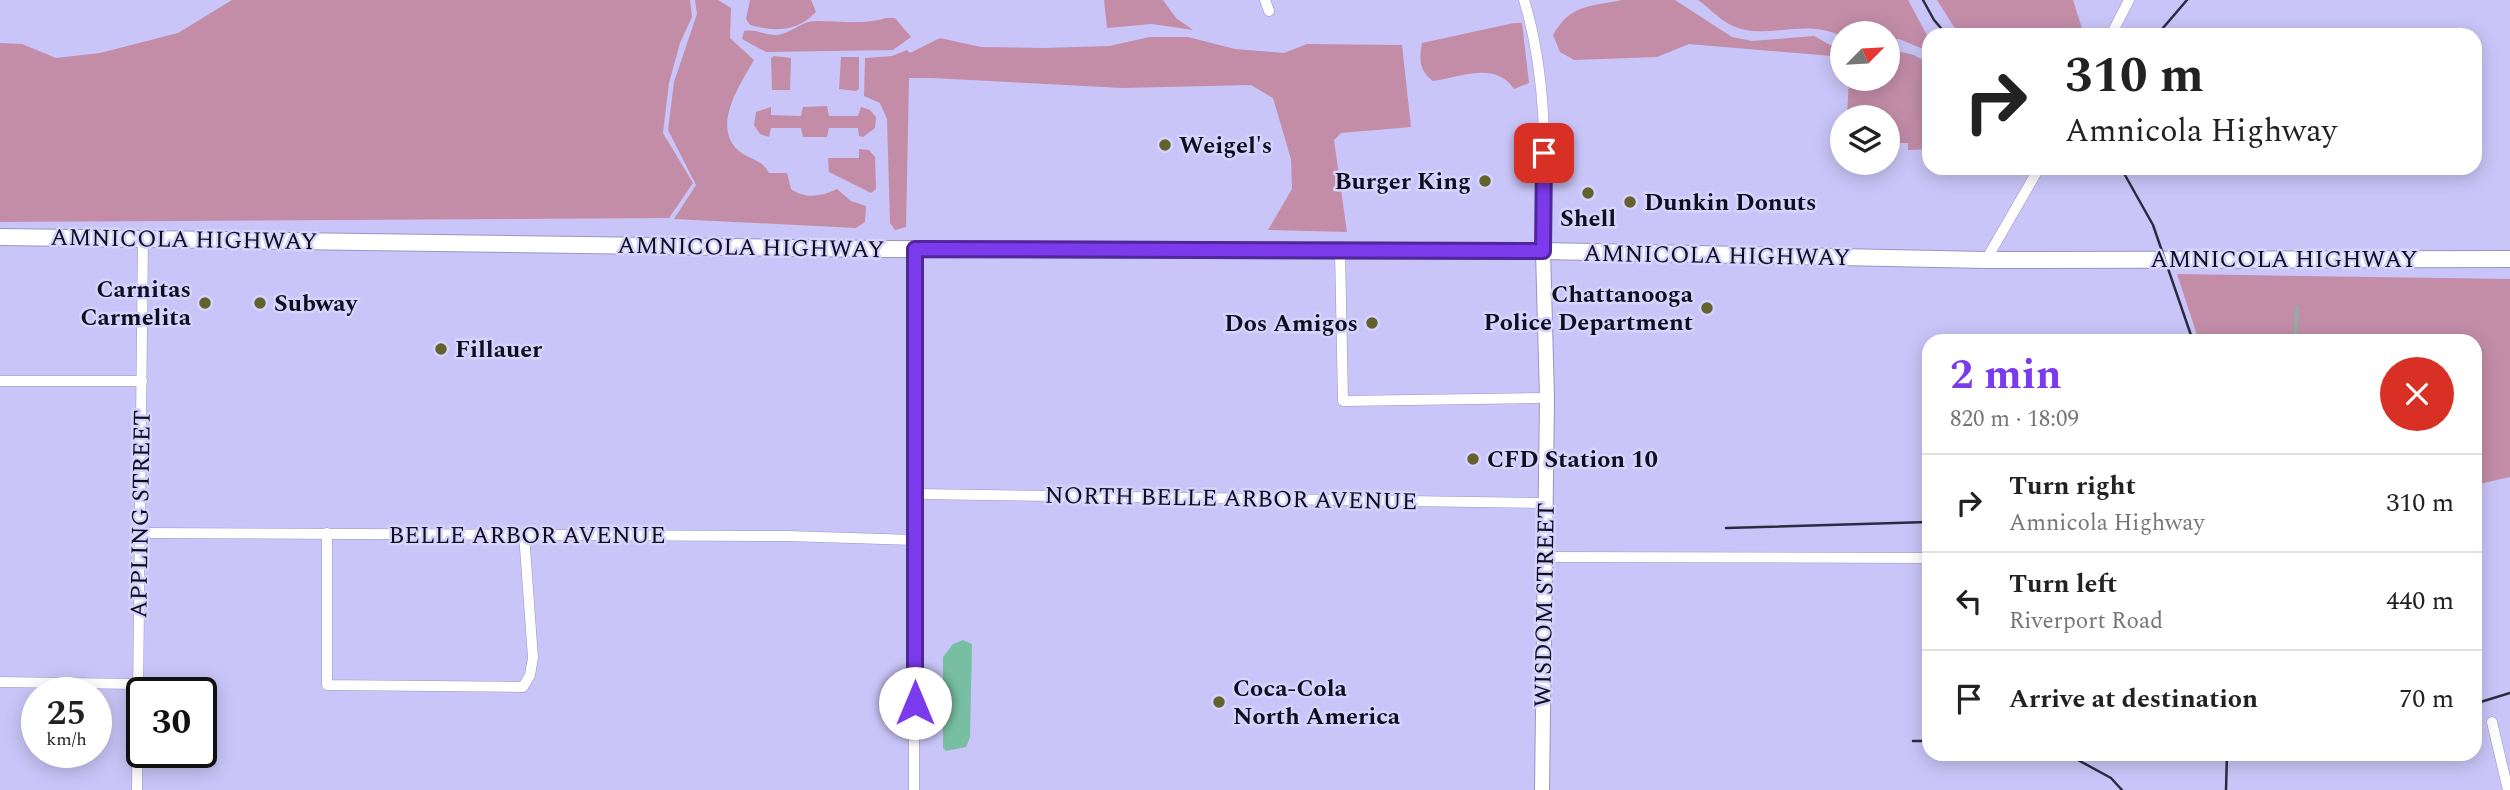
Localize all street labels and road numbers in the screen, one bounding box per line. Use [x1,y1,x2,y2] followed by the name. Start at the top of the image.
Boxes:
[50,220,318,260] street label: AMNICOLA HIGHWAY
[617,228,885,268] street label: AMNICOLA HIGHWAY
[1583,236,1851,276] street label: AMNICOLA HIGHWAY
[2150,242,2418,278] street label: AMNICOLA HIGHWAY
[121,409,161,619] street label: APPLING STREET
[1044,478,1418,520] street label: NORTH BELLE ARBOR AVENUE
[1525,502,1565,708] street label: WISDOM STREET
[388,518,666,554] street label: BELLE ARBOR AVENUE

